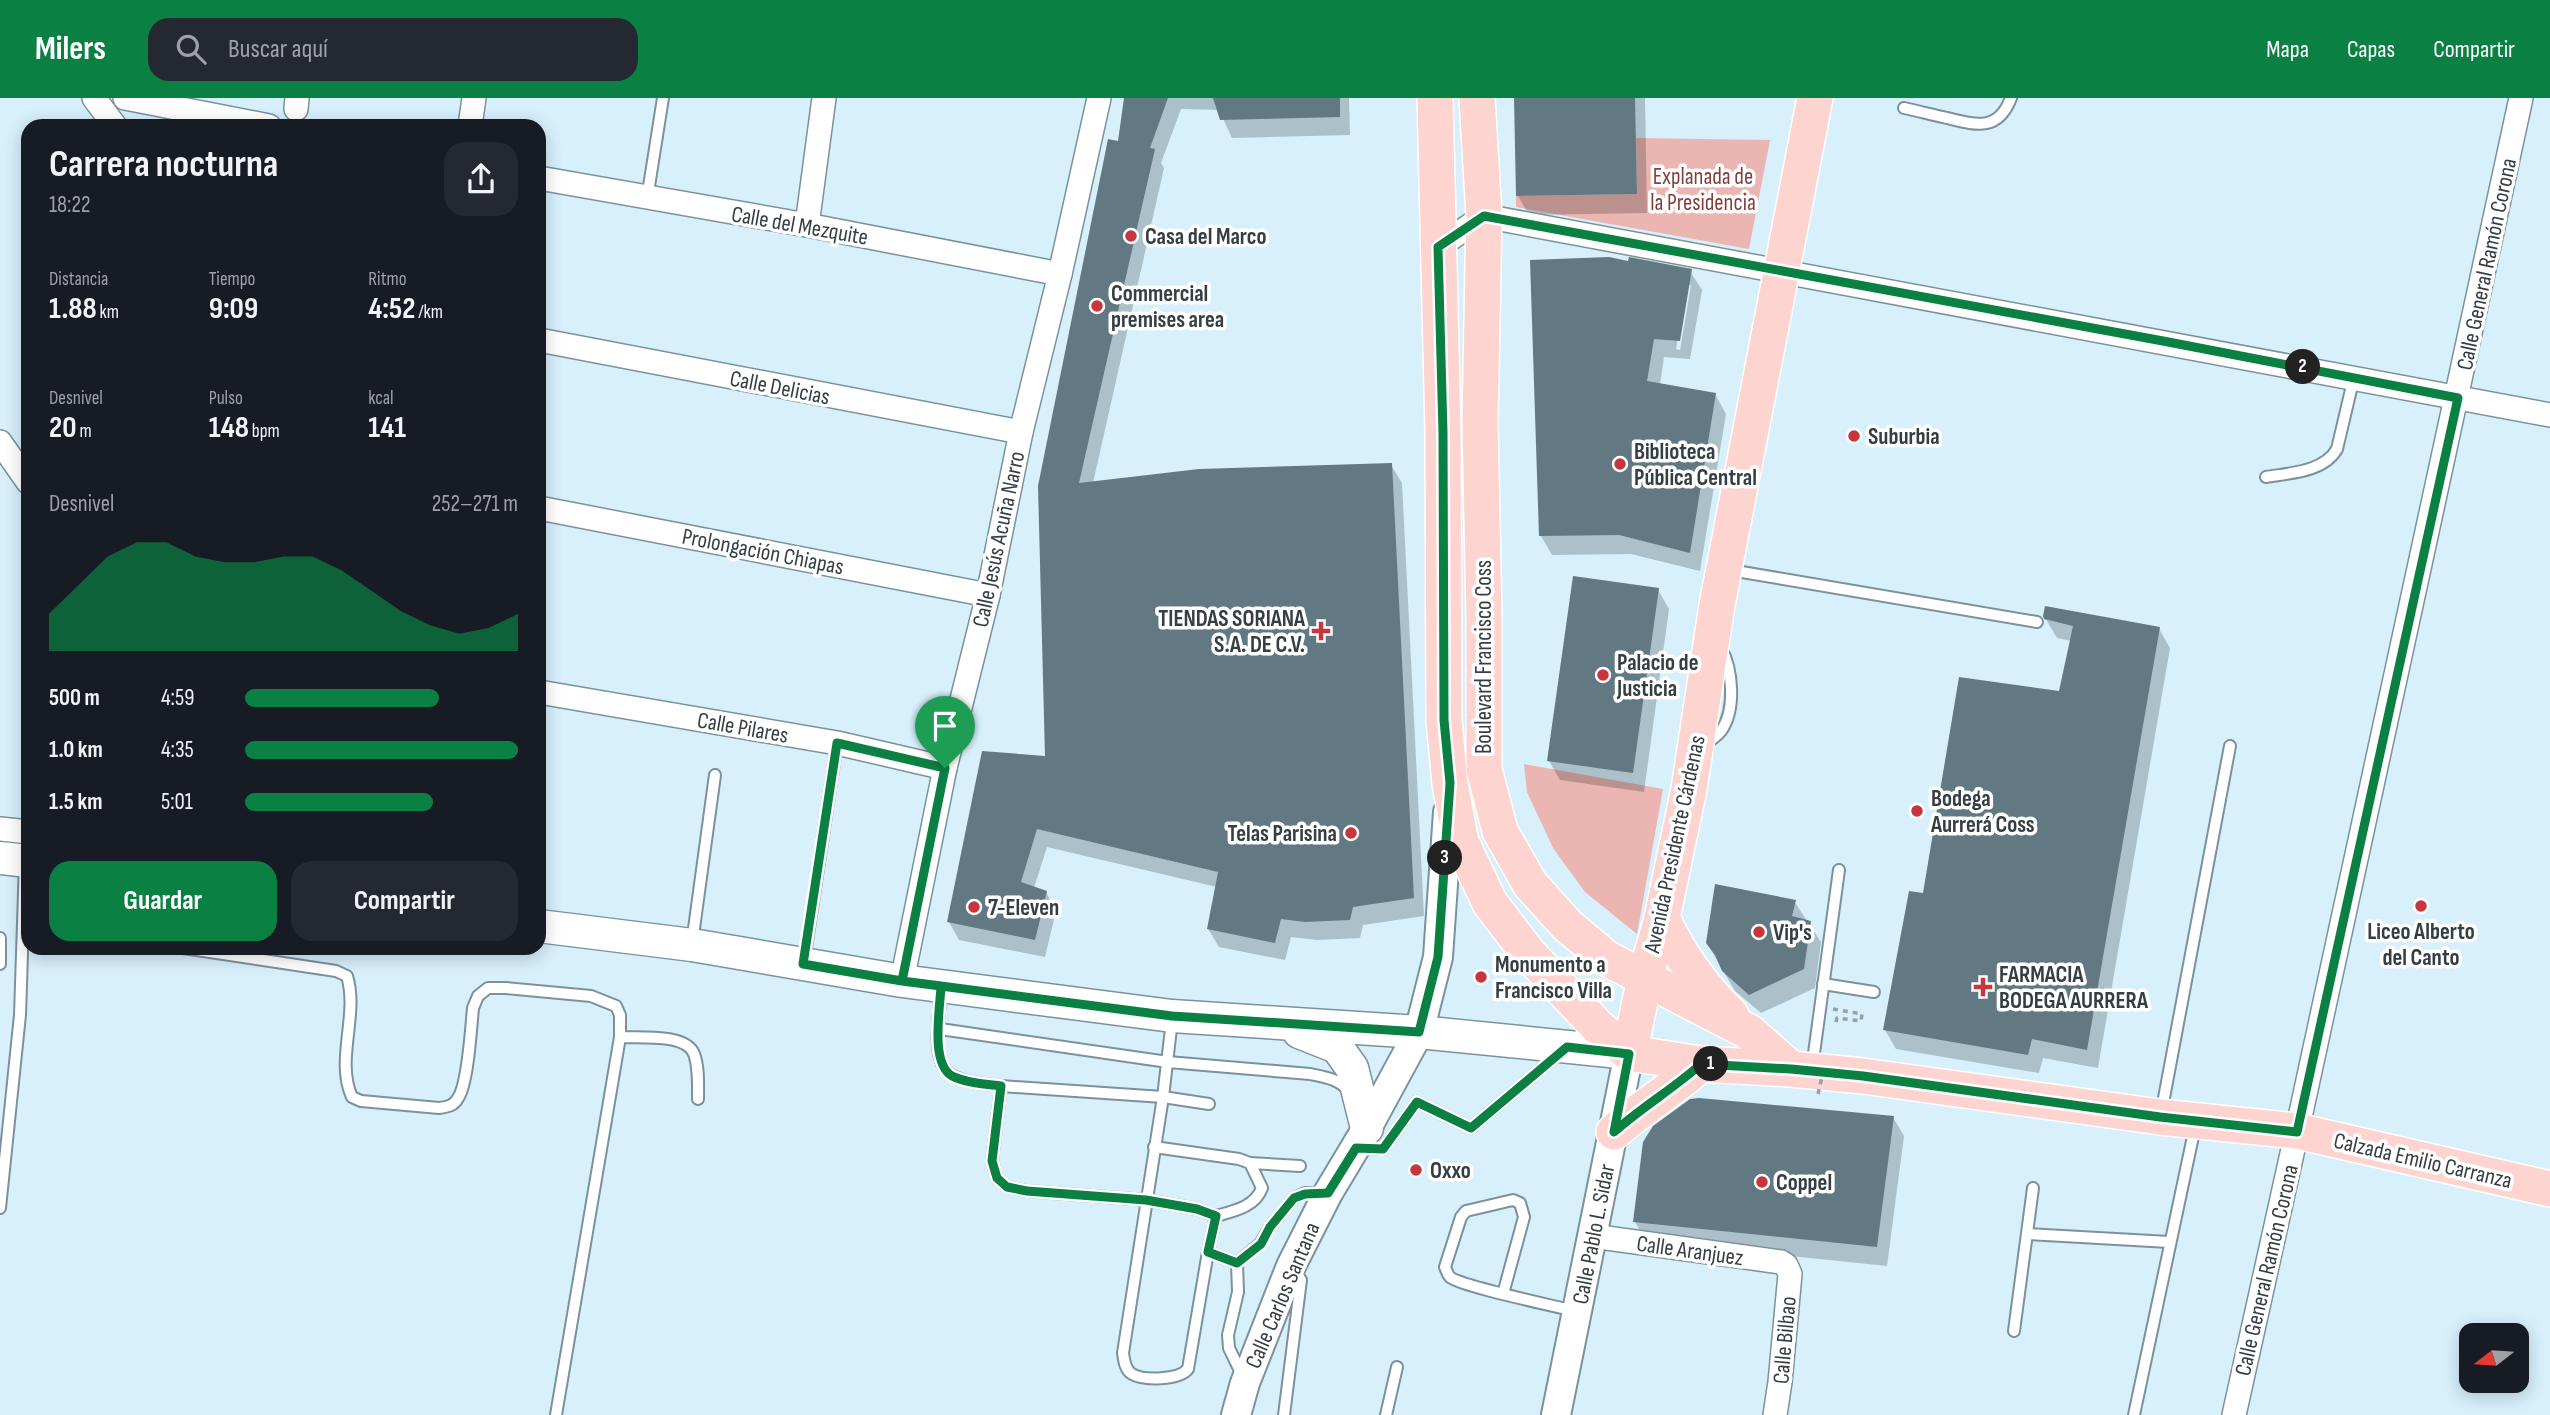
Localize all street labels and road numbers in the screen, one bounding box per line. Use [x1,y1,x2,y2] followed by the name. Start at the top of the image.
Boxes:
[2451,156,2523,373] street label: Calle General Ramón Corona
[729,200,870,252] street label: Calle del Mezquite
[727,365,832,411] street label: Calle Delicias
[967,449,1031,630] street label: Calle Jesús Acuña Narro
[680,523,846,581] street label: Prolongación Chiapas
[1470,560,1498,754] street label: Boulevard Francisco Coss
[695,706,791,750] street label: Calle Pilares
[1638,733,1712,957] street label: Avenida Presidente Cárdenas
[2331,1127,2515,1195] street label: Calzada Emilio Carranza
[1567,1161,1621,1307] street label: Calle Pablo L. Sidar
[2229,1162,2305,1379] street label: Calle General Ramón Corona
[1240,1218,1326,1373] street label: Calle Carlos Santana
[1635,1230,1745,1272] street label: Calle Aranjuez
[1767,1295,1803,1385] street label: Calle Bilbao

